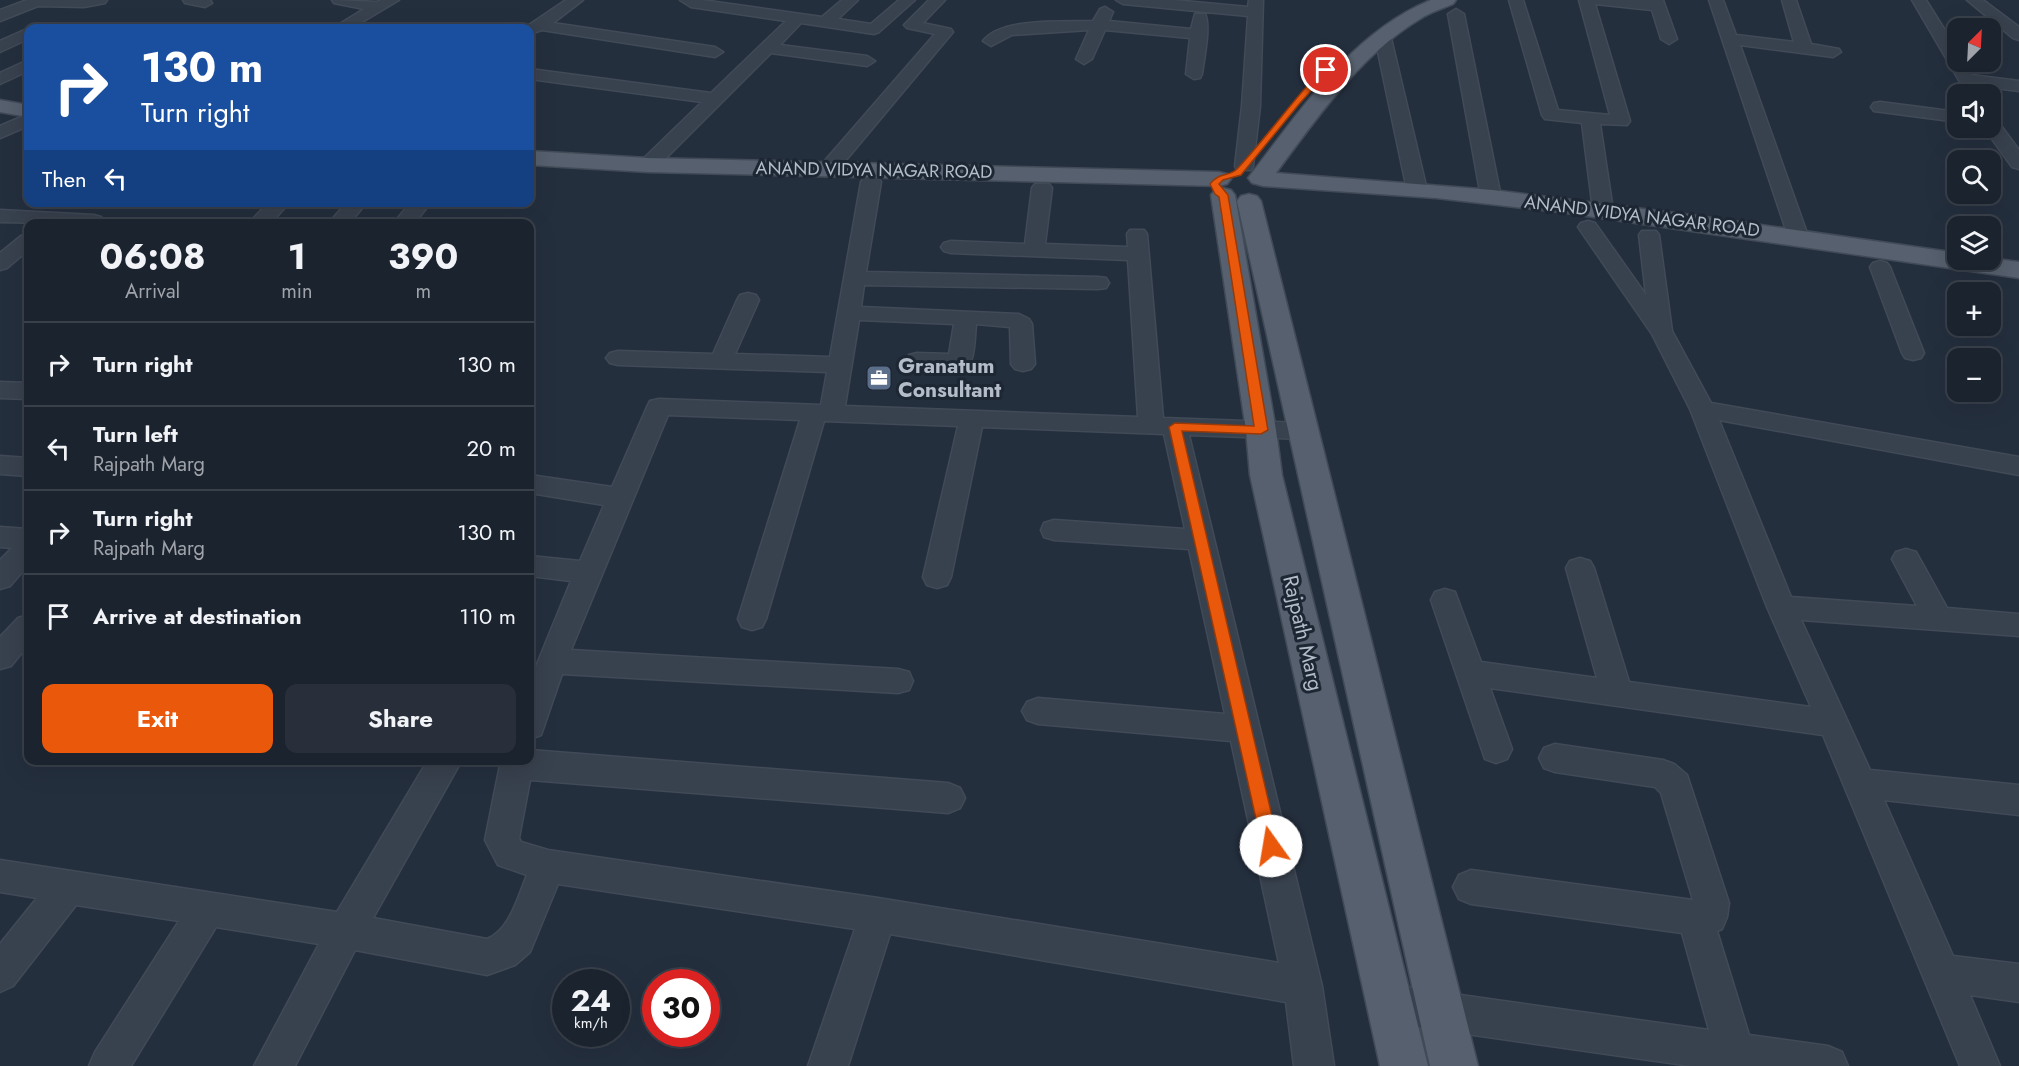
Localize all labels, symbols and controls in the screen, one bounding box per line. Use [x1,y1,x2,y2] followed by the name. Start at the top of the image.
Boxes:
[1947,18,2001,72] north arrow
[1947,18,2001,402] map controls
[141,37,263,98] text: 130 m
[1300,44,1351,95] pin
[42,48,120,126] icon: right
[1309,53,1342,86] icon: arrive
[1947,84,2001,138] button: sound
[141,93,249,132] text: Turn right
[1947,150,2001,204] button: search
[755,155,993,185] street label: ANAND VIDYA NAGAR ROAD
[99,162,132,195] icon: left
[42,163,87,195] text: Then
[1523,189,1761,243] street label: ANAND VIDYA NAGAR ROAD
[1947,216,2001,270] button: layers
[100,230,206,282] text: 06:08
[288,230,306,282] text: 1
[388,230,458,282] text: 390
[125,277,180,306] text: Arrival
[281,277,312,306] text: min
[415,277,431,306] text: m
[1947,282,2001,336] button: +
[42,348,75,381] icon: right
[93,348,193,380] text: Turn right
[457,348,516,380] text: 130 m
[1947,348,2001,402] button: −
[898,351,1002,405] place label: Granatum Consultant
[864,363,894,393] office icon: Granatum Consultant
[93,418,178,450] text: Turn left
[42,432,75,465] icon: left
[467,432,516,464] text: 20 m
[93,450,205,479] text: Rajpath Marg
[93,502,193,534] text: Turn right
[42,516,75,549] icon: right
[457,516,516,548] text: 130 m
[93,534,205,563] text: Rajpath Marg
[1275,572,1331,694] street label: Rajpath Marg
[42,600,75,633] icon: arrive
[93,600,302,632] text: Arrive at destination
[459,600,516,632] text: 110 m
[42,684,273,753] button: Exit
[285,684,516,753] button: Share
[1239,814,1303,878] position arrow
[642,969,720,1047] speed limit sign: 30
[571,979,611,1022] text: 24
[574,1012,608,1034] text: km/h

